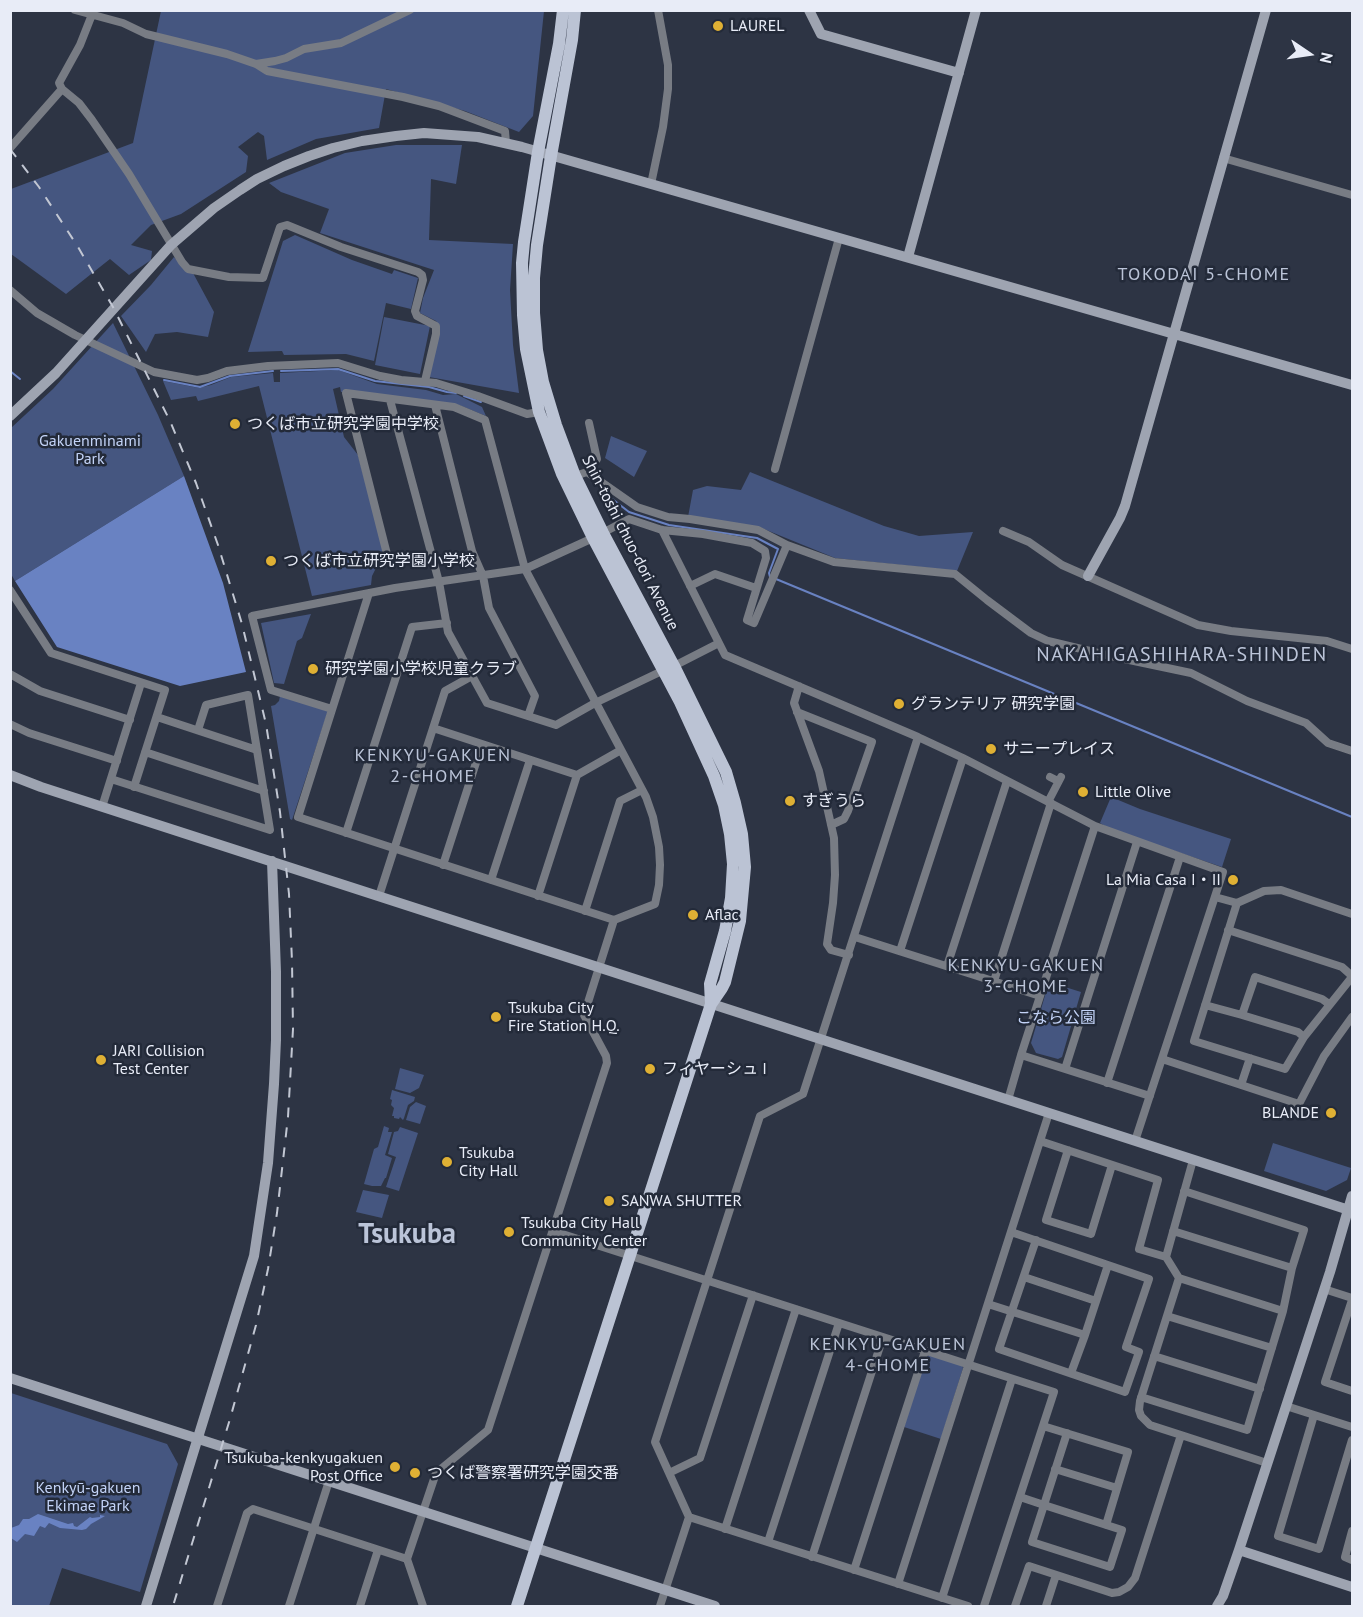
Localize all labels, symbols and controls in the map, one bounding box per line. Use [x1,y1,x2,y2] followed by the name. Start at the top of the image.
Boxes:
[730,16,785,36] place label: LAUREL
[711,19,725,33] marker: LAUREL
[1279,24,1339,84] north arrow
[1316,51,1337,65] text: N
[1117,264,1291,286] district label: TOKODAI 5-CHOME
[247,414,439,434] place label: つくば市立研究学園中学校
[228,417,242,431] marker: つくば市立研究学園中学校
[39,431,141,469] park label: Gakuenminami Park
[577,452,683,634] street label: Shin-toshi chuo-dori Avenue
[283,551,475,571] place label: つくば市立研究学園小学校
[264,554,278,568] marker: つくば市立研究学園小学校
[1036,643,1328,667] district label: NAKAHIGASHIHARA-SHINDEN
[325,659,517,679] place label: 研究学園小学校児童クラブ
[306,662,320,676] marker: 研究学園小学校児童クラブ
[911,694,1075,714] place label: グランテリア 研究学園
[892,697,906,711] marker: グランテリア 研究学園
[1003,739,1115,759] place label: サニープレイス
[984,742,998,756] marker: サニープレイス
[354,745,512,788] district label: KENKYU-GAKUEN 2-CHOME
[1095,782,1171,802] place label: Little Olive
[1076,785,1090,799] marker: Little Olive
[802,791,866,811] place label: すぎうら
[783,794,797,808] marker: すぎうら
[1106,870,1221,890] place label: La Mia Casa I・II
[1226,873,1240,887] marker: La Mia Casa I・II
[705,905,739,925] place label: Aflac
[686,908,700,922] marker: Aflac
[947,955,1105,998] district label: KENKYU-GAKUEN 3-CHOME
[508,998,620,1036] place label: Tsukuba City Fire Station H.Q.
[1016,1008,1096,1028] park label: こなら公園
[489,1010,503,1024] marker: Tsukuba City Fire Station H.Q.
[113,1041,205,1079] place label: JARI Collision Test Center
[94,1053,108,1067] marker: JARI Collision Test Center
[662,1059,767,1079] place label: フィヤーシュ I
[643,1062,657,1076] marker: フィヤーシュ I
[1262,1103,1319,1123] place label: BLANDE
[1324,1106,1338,1120] marker: BLANDE
[459,1143,518,1181] place label: Tsukuba City Hall
[440,1155,454,1169] marker: Tsukuba City Hall
[621,1191,742,1211] place label: SANWA SHUTTER
[602,1194,616,1208] marker: SANWA SHUTTER
[521,1213,647,1251] place label: Tsukuba City Hall Community Center
[358,1218,456,1252] district label: Tsukuba
[502,1225,516,1239] marker: Tsukuba City Hall Community Center
[809,1334,967,1376] district label: KENKYU-GAKUEN 4-CHOME
[224,1448,383,1486] place label: Tsukuba-kenkyugakuen Post Office
[388,1460,402,1474] marker: Tsukuba-kenkyugakuen Post Office
[427,1463,619,1483] place label: つくば警察署研究学園交番
[408,1466,422,1480] marker: つくば警察署研究学園交番
[36,1478,140,1516] park label: Kenkyū-gakuen Ekimae Park

